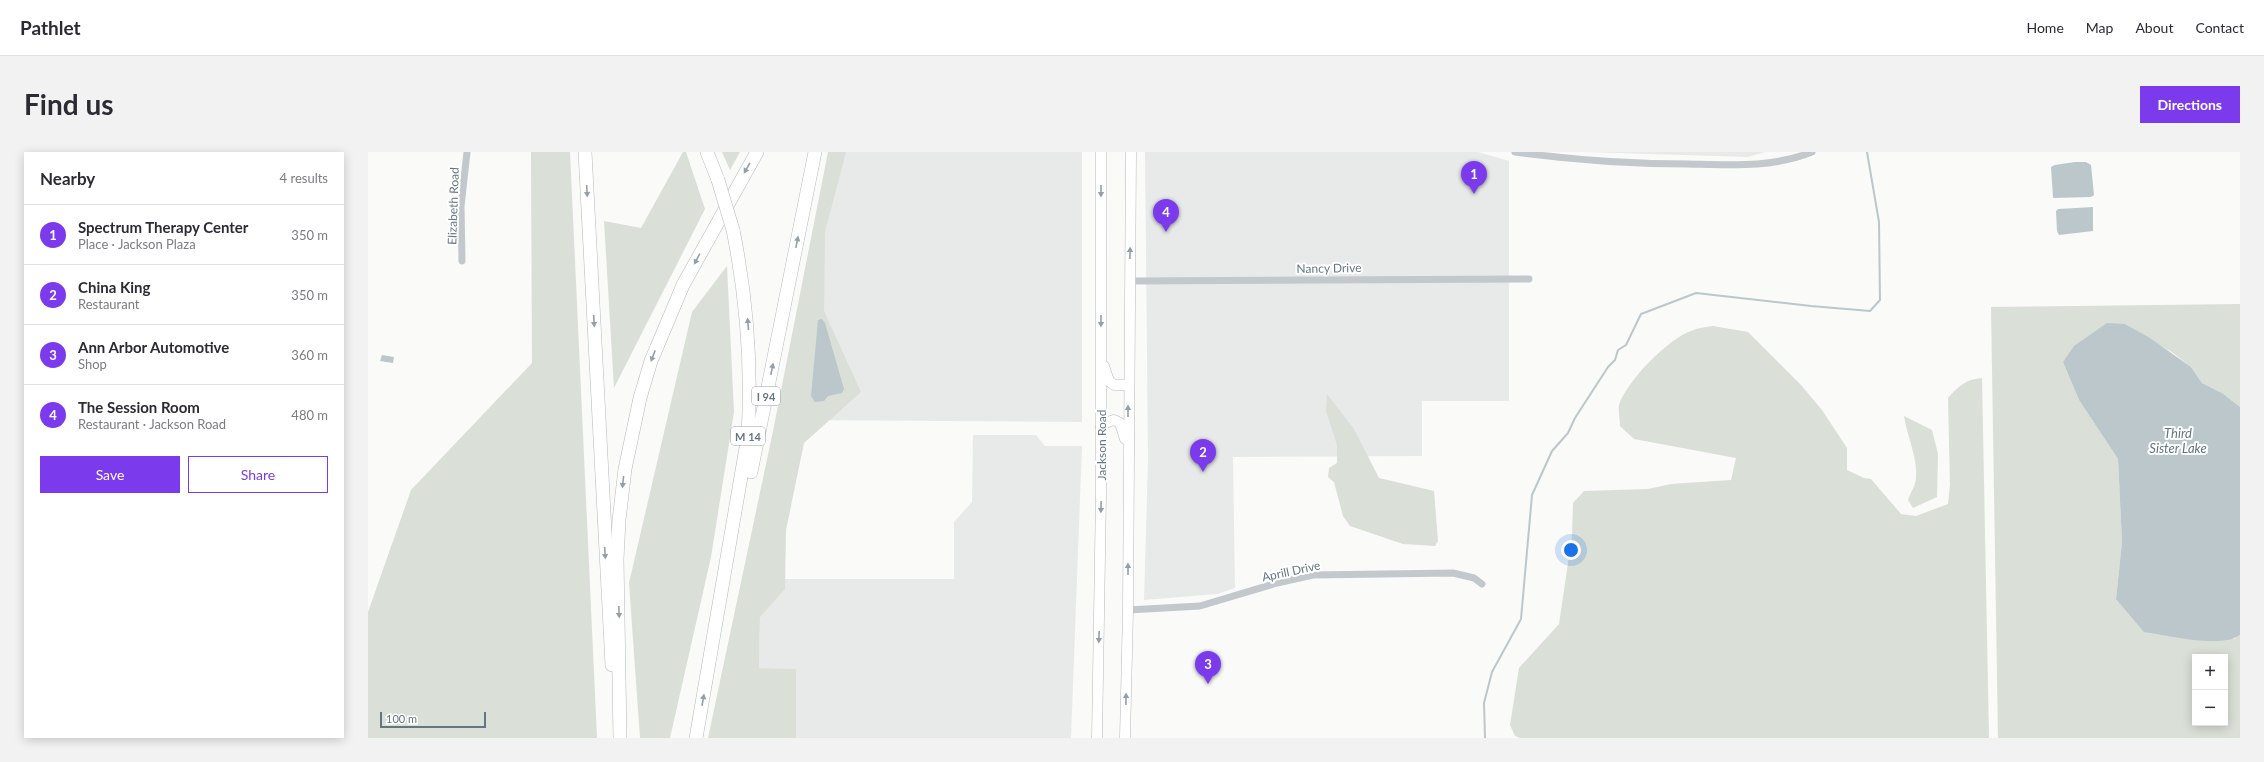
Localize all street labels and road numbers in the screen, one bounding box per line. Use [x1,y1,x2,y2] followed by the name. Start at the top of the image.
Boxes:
[444,167,462,245] street label: Elizabeth Road
[1296,260,1362,276] street label: Nancy Drive
[752,387,780,405] road number: I 94
[1094,409,1109,481] street label: Jackson Road
[731,427,765,445] road number: M 14
[1260,557,1322,585] street label: Aprill Drive

